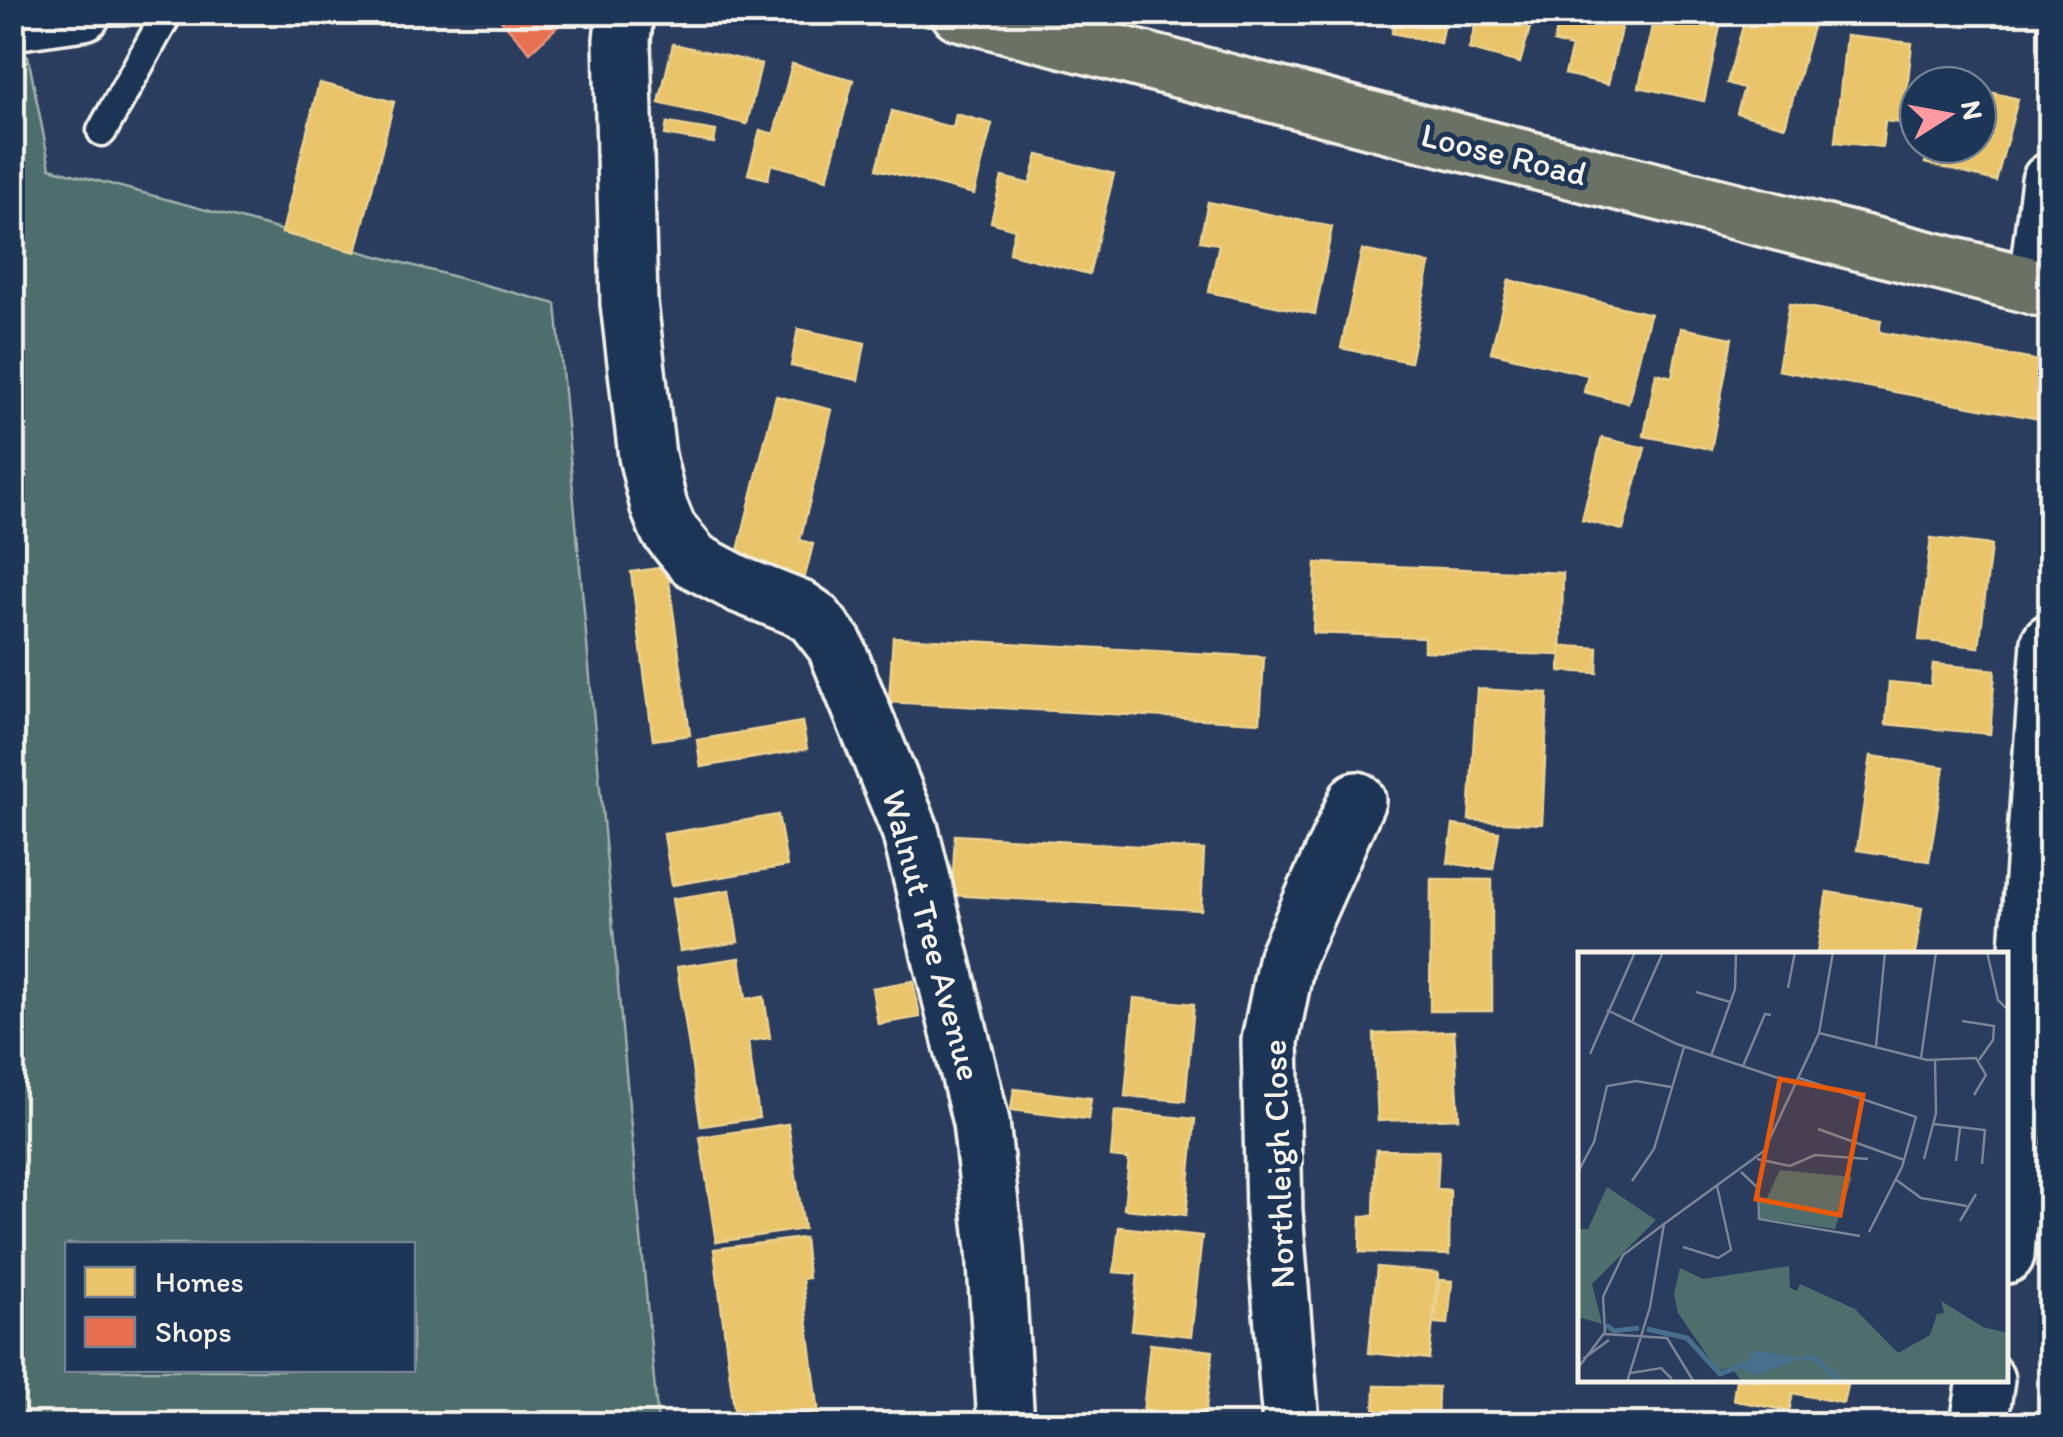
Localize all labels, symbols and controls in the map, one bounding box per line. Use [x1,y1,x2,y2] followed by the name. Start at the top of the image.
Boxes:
[1898,65,1998,165] north arrow
[1954,98,1991,123] text: N
[1417,113,1591,195] street label: Loose Road
[873,785,991,1085] street label: Walnut Tree Avenue
[1578,952,2008,1382] inset map
[1253,1039,1303,1289] street label: Northleigh Close
[65,1242,415,1372] legend
[155,1263,244,1300] text: Homes
[155,1313,232,1350] text: Shops

